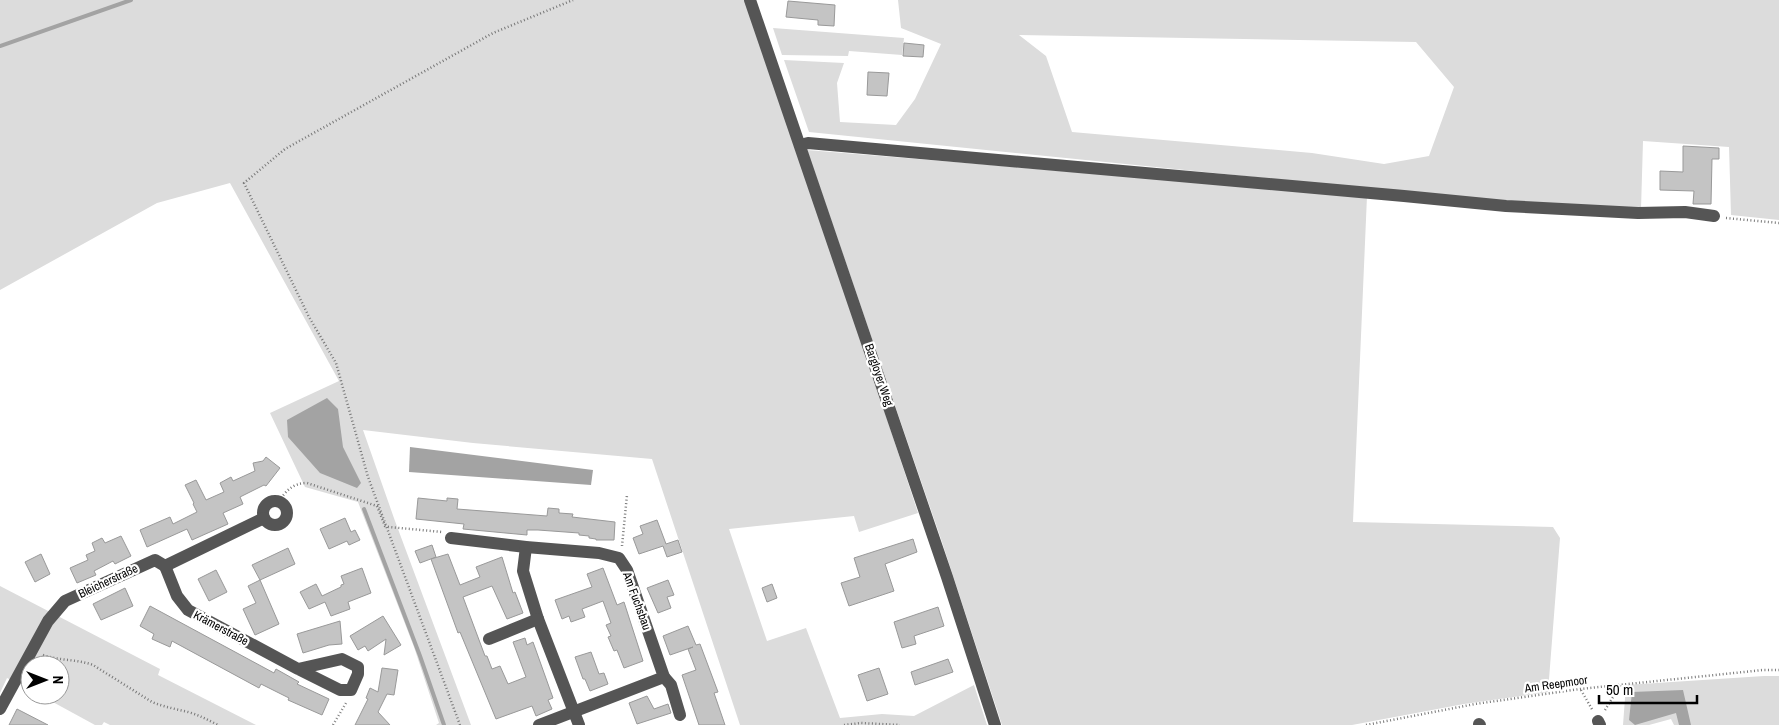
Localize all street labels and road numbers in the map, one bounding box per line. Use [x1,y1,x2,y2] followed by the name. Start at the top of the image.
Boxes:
[861,342,897,409] street label: Bargloyer Weg
[76,560,140,602] street label: Bleicherstraße
[619,569,655,632] street label: Am Fuchsbau
[191,607,251,649] street label: Krämerstraße
[1522,672,1589,696] street label: Am Reepmoor

